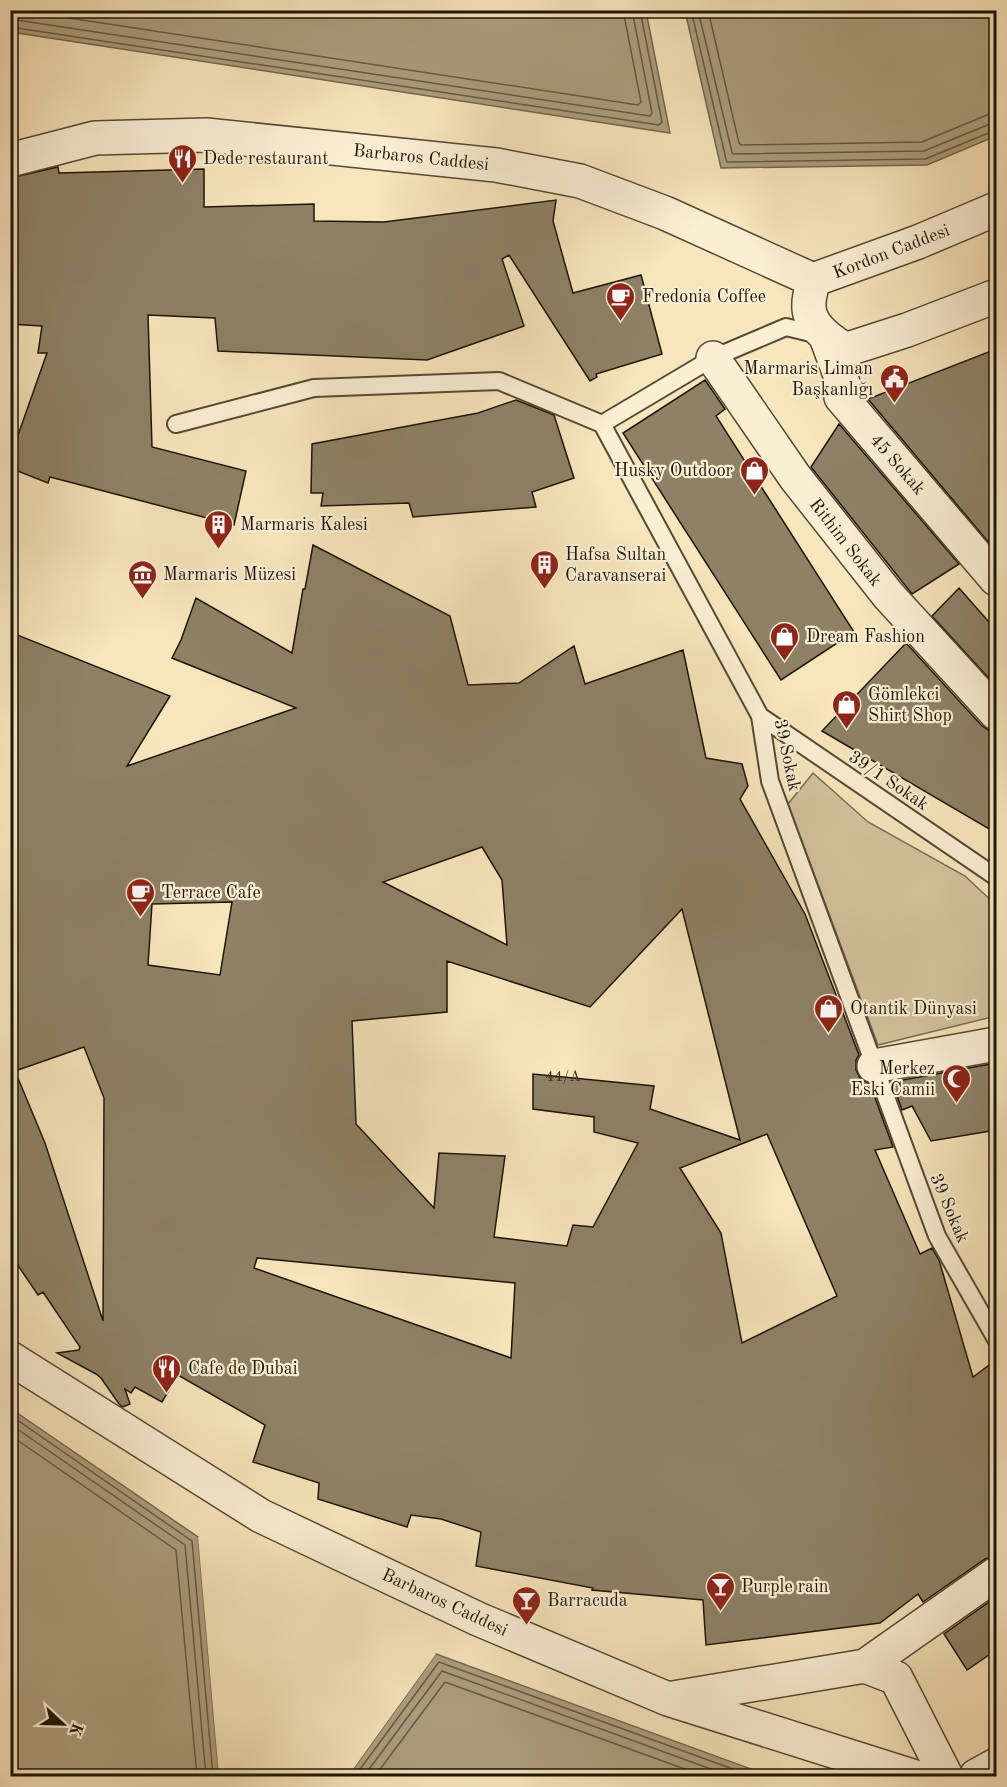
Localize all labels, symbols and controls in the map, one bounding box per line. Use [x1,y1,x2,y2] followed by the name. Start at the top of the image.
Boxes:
[166,142,198,184] restaurant icon: Dede restaurant
[352,142,490,174] street label: Barbaros Caddesi
[203,150,329,168] place label: Dede restaurant
[830,221,952,283] street label: Kordon Caddesi
[605,280,637,322] cafe icon: Fredonia Coffee
[642,288,766,306] place label: Fredonia Coffee
[744,360,873,399] place label: Marmaris Liman Başkanlığı
[878,362,910,404] public building icon: Marmaris Liman Başkanlığı
[866,431,928,498] street label: 45 Sokak
[738,454,770,496] shop icon: Husky Outdoor
[614,462,734,480] place label: Husky Outdoor
[806,495,885,590] street label: Rithim Sokak
[203,508,235,550] building icon: Marmaris Kalesi
[240,516,368,534] place label: Marmaris Kalesi
[565,546,667,585] place label: Hafsa Sultan Caravanserai
[528,548,560,590] building icon: Hafsa Sultan Caravanserai
[126,558,158,600] museum icon: Marmaris Müzesi
[163,566,296,584] place label: Marmaris Müzesi
[769,620,801,662] shop icon: Dream Fashion
[806,628,925,646] place label: Dream Fashion
[868,686,952,725] place label: Gömlekci Shirt Shop
[831,688,863,730] shop icon: Gömlekci Shirt Shop
[771,717,803,793] street label: 39 Sokak
[845,748,932,814] street label: 39/1 Sokak
[124,876,156,918] cafe icon: Terrace Cafe
[161,884,261,902] place label: Terrace Cafe
[813,992,845,1034] shop icon: Otantik Dünyasi
[850,1000,977,1018] place label: Otantik Dünyasi
[851,1060,935,1099] place label: Merkez Eski Camii
[940,1062,972,1104] mosque icon: Merkez Eski Camii
[545,1070,581,1085] house number: 44/A
[926,1171,972,1246] street label: 39 Sokak
[151,1352,183,1394] restaurant icon: Cafe de Dubai
[188,1360,298,1378] place label: Cafe de Dubai
[379,1566,510,1640] street label: Barbaros Caddesi
[704,1570,736,1612] bar icon: Purple rain
[741,1578,829,1596] place label: Purple rain
[510,1584,542,1626] bar icon: Barracuda
[547,1592,628,1610] place label: Barracuda
[33,1694,93,1754] north arrow
[65,1720,85,1738] text: K

